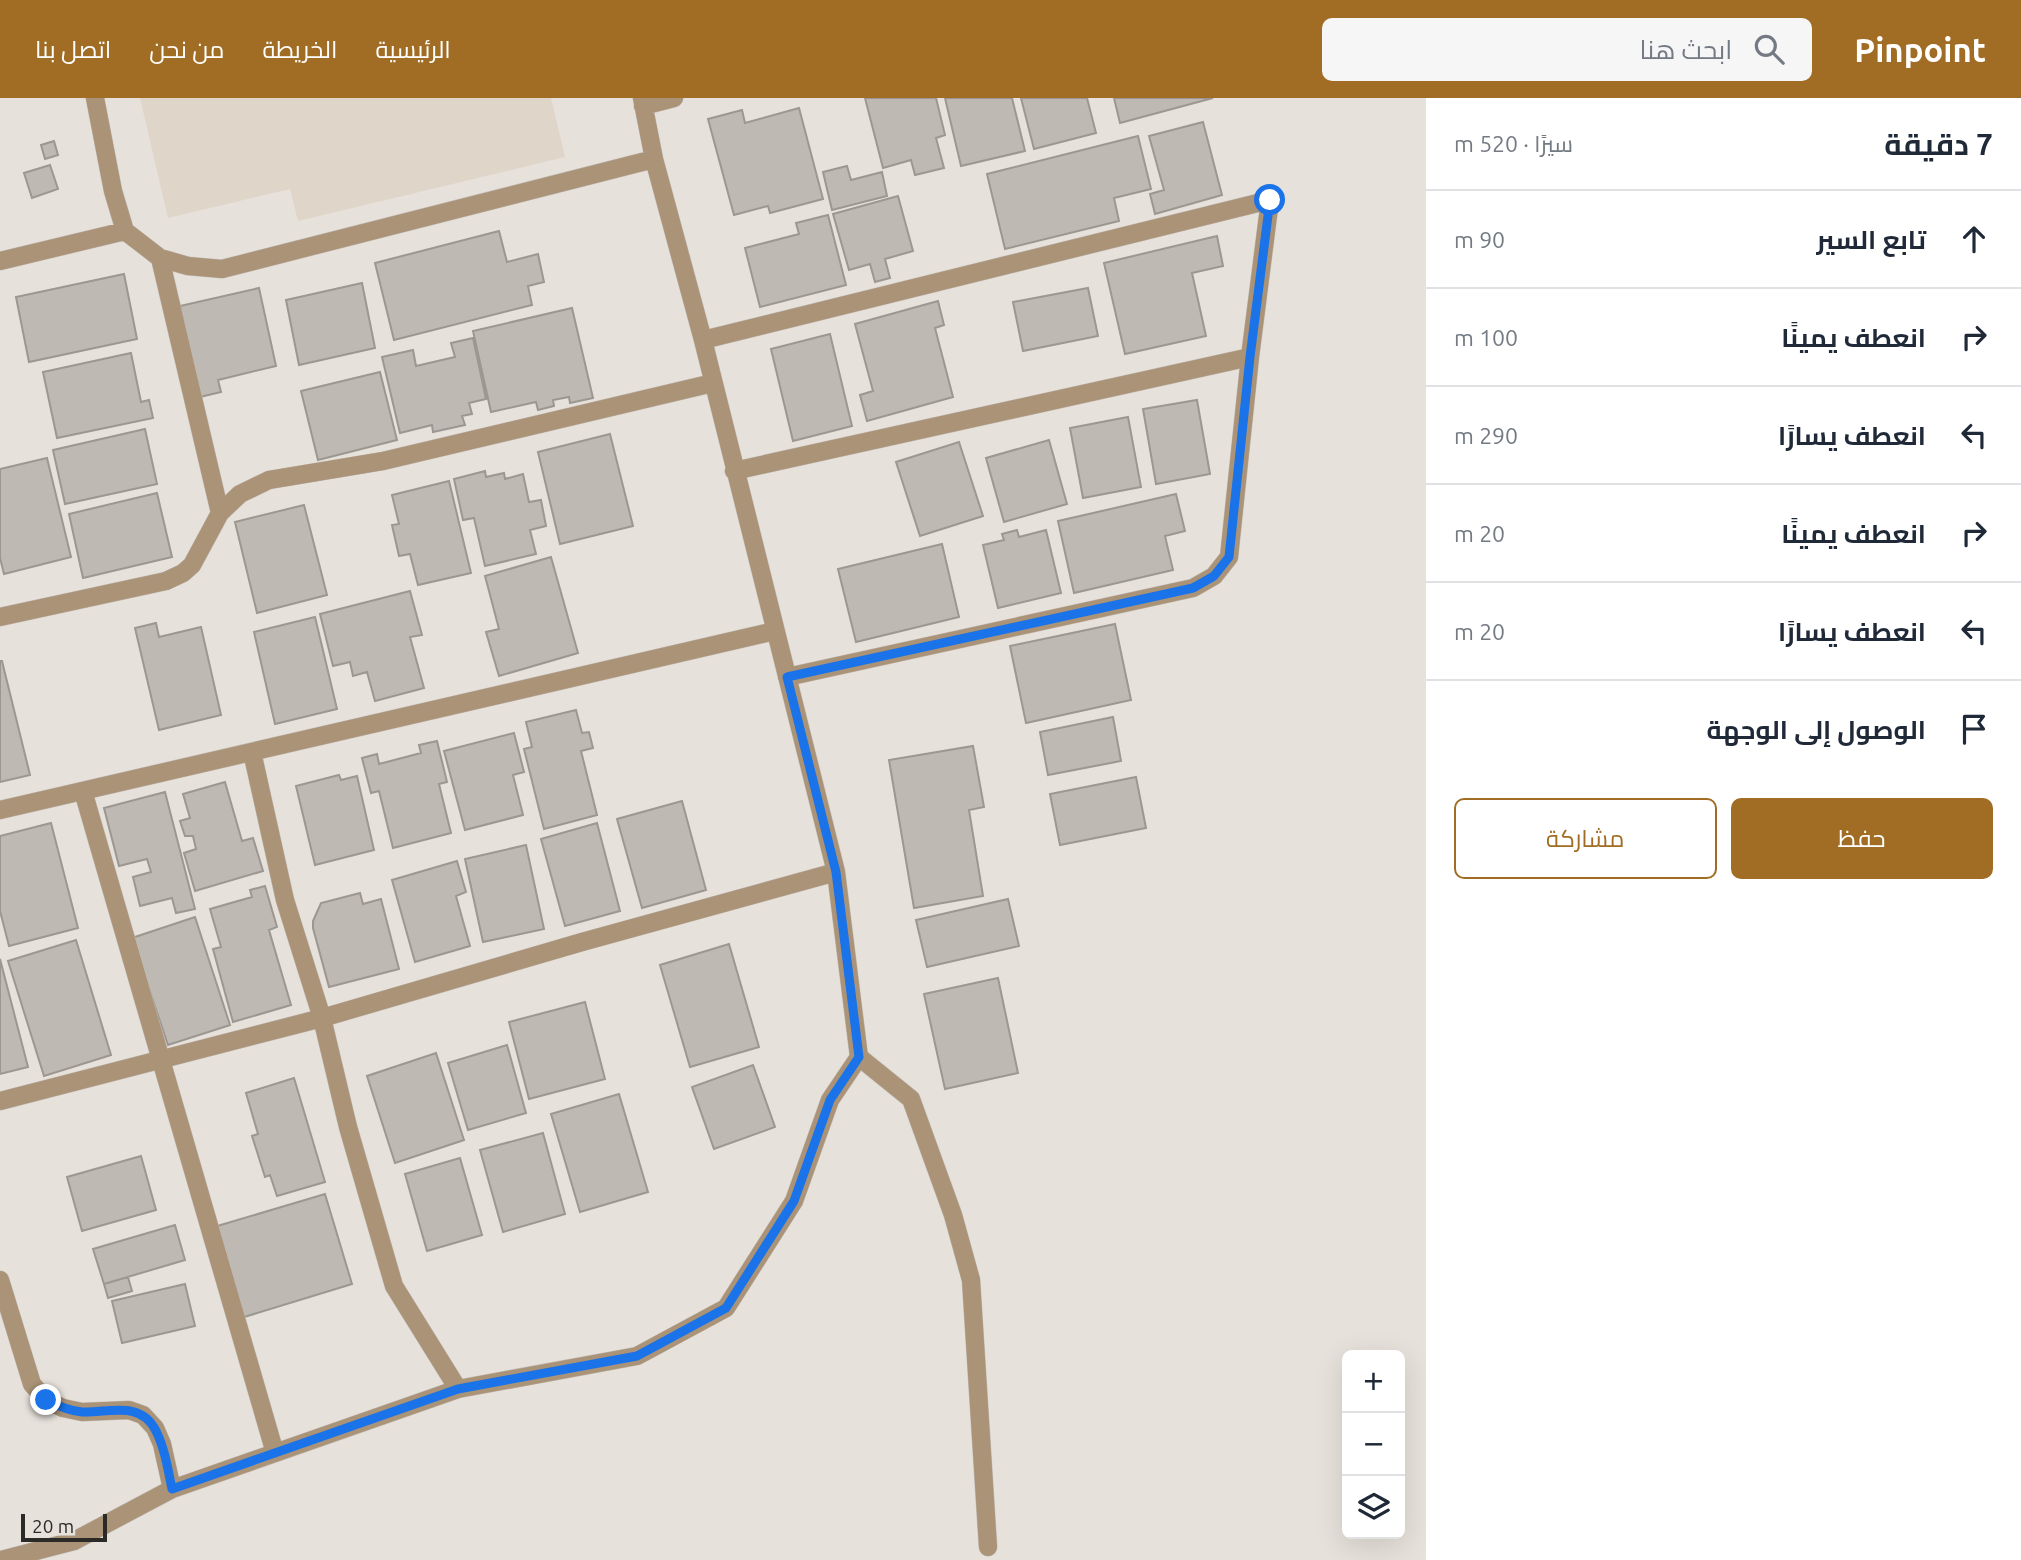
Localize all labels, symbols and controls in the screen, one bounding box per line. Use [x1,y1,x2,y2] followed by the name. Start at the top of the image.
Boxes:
[1322,18,1812,81] search box
[1750,30,1788,68] icon: search
[1854,31,1986,68] text: Pinpoint
[1639,35,1732,64] text: ابحث هنا
[35,36,111,63] text: اتصل بنا
[149,36,225,63] text: من نحن
[263,36,337,63] text: الخريطة
[375,36,451,63] text: الرئيسية
[1884,127,1993,161] text: 7 دقيقة
[1454,131,1573,156] text: سيرًا · 520 m
[1254,184,1285,215] route start
[1955,220,1993,258] icon: ahead
[1816,225,1926,254] text: تابع السير
[1454,227,1505,252] text: 90 m
[1955,318,1993,356] icon: right
[1781,323,1926,352] text: انعطف يمينًا
[1454,325,1518,350] text: 100 m
[1955,416,1993,454] icon: left
[1778,421,1926,450] text: انعطف يسارًا
[1454,423,1518,448] text: 290 m
[1955,514,1993,552] icon: right
[1781,519,1926,548] text: انعطف يمينًا
[1454,521,1505,546] text: 20 m
[1955,612,1993,650] icon: left
[1778,617,1926,646] text: انعطف يسارًا
[1454,619,1505,644] text: 20 m
[1955,710,1993,748] icon: arrive
[1707,715,1926,744] text: الوصول إلى الوجهة
[1454,798,1717,879] button: مشاركة
[1731,798,1993,879] button: حفظ
[1342,1350,1405,1539] map controls
[1342,1350,1405,1413] button: +
[30,1384,61,1415] route end
[1342,1413,1405,1476] button: −
[1342,1476,1405,1539] button: layers
[21,1511,107,1543] scale bar
[32,1515,74,1537] text: 20 m

